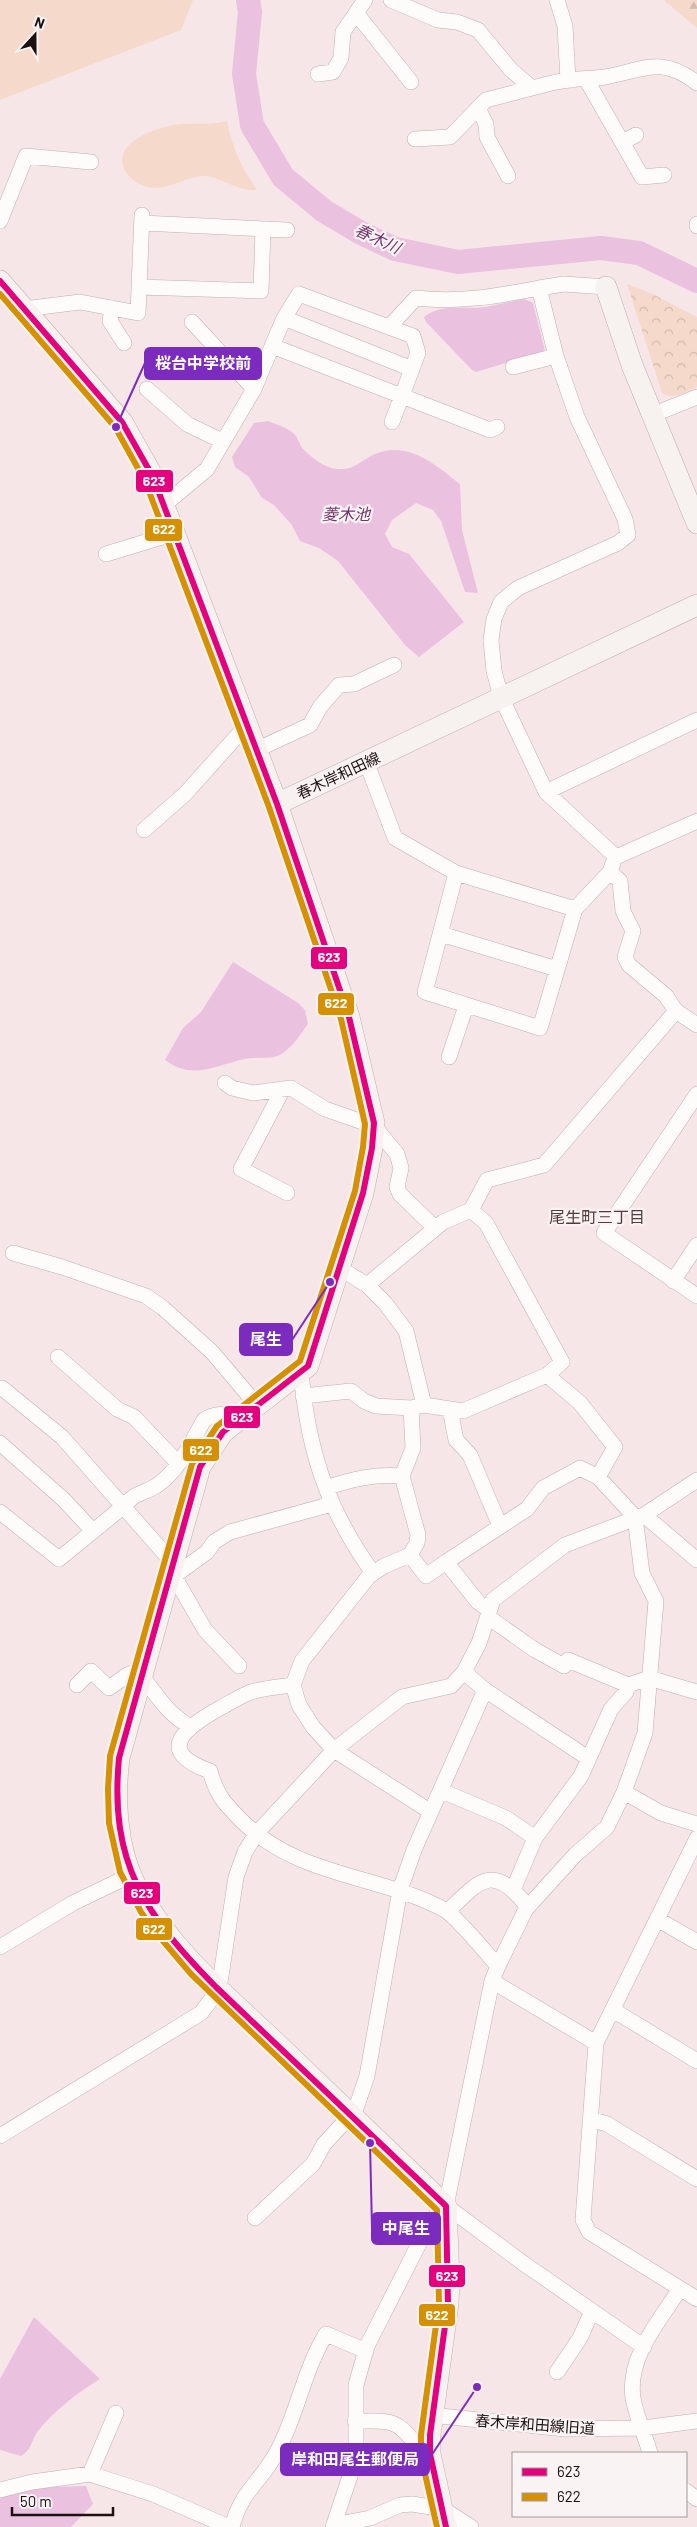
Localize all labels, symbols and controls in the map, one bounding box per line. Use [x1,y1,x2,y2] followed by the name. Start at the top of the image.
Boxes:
[10,10,60,60] north arrow
[32,13,47,32] text: N
[352,219,406,258] water label: 春木川
[145,348,261,379] callout: 桜台中学校前
[155,353,251,372] text: 桜台中学校前
[135,469,174,493] line badge: 623
[143,472,165,489] text: 623
[322,504,372,523] water label: 菱木池
[144,518,183,542] line badge: 622
[152,520,176,537] text: 622
[293,748,383,802] street label: 春木岸和田線
[310,946,348,970] line badge: 623
[318,948,340,965] text: 623
[317,992,355,1016] line badge: 622
[324,994,348,1011] text: 622
[549,1207,645,1226] district label: 尾生町三丁目
[240,1324,292,1355] callout: 尾生
[250,1329,282,1348] text: 尾生
[223,1405,261,1429] line badge: 623
[231,1408,253,1425] text: 623
[182,1438,220,1462] line badge: 622
[189,1441,213,1458] text: 622
[123,1881,161,1905] line badge: 623
[131,1884,153,1901] text: 623
[135,1917,173,1941] line badge: 622
[142,1920,166,1937] text: 622
[372,2213,440,2244] callout: 中尾生
[382,2218,430,2237] text: 中尾生
[428,2264,466,2288] line badge: 623
[436,2267,458,2284] text: 623
[418,2303,456,2327] line badge: 622
[425,2306,449,2323] text: 622
[475,2411,595,2437] street label: 春木岸和田線旧道
[281,2444,429,2475] callout: 岸和田尾生郵便局
[291,2449,419,2468] text: 岸和田尾生郵便局
[512,2452,687,2517] legend
[557,2462,580,2480] text: 623
[12,2484,114,2516] scale bar
[557,2487,581,2505] text: 622
[20,2492,52,2510] text: 50 m

